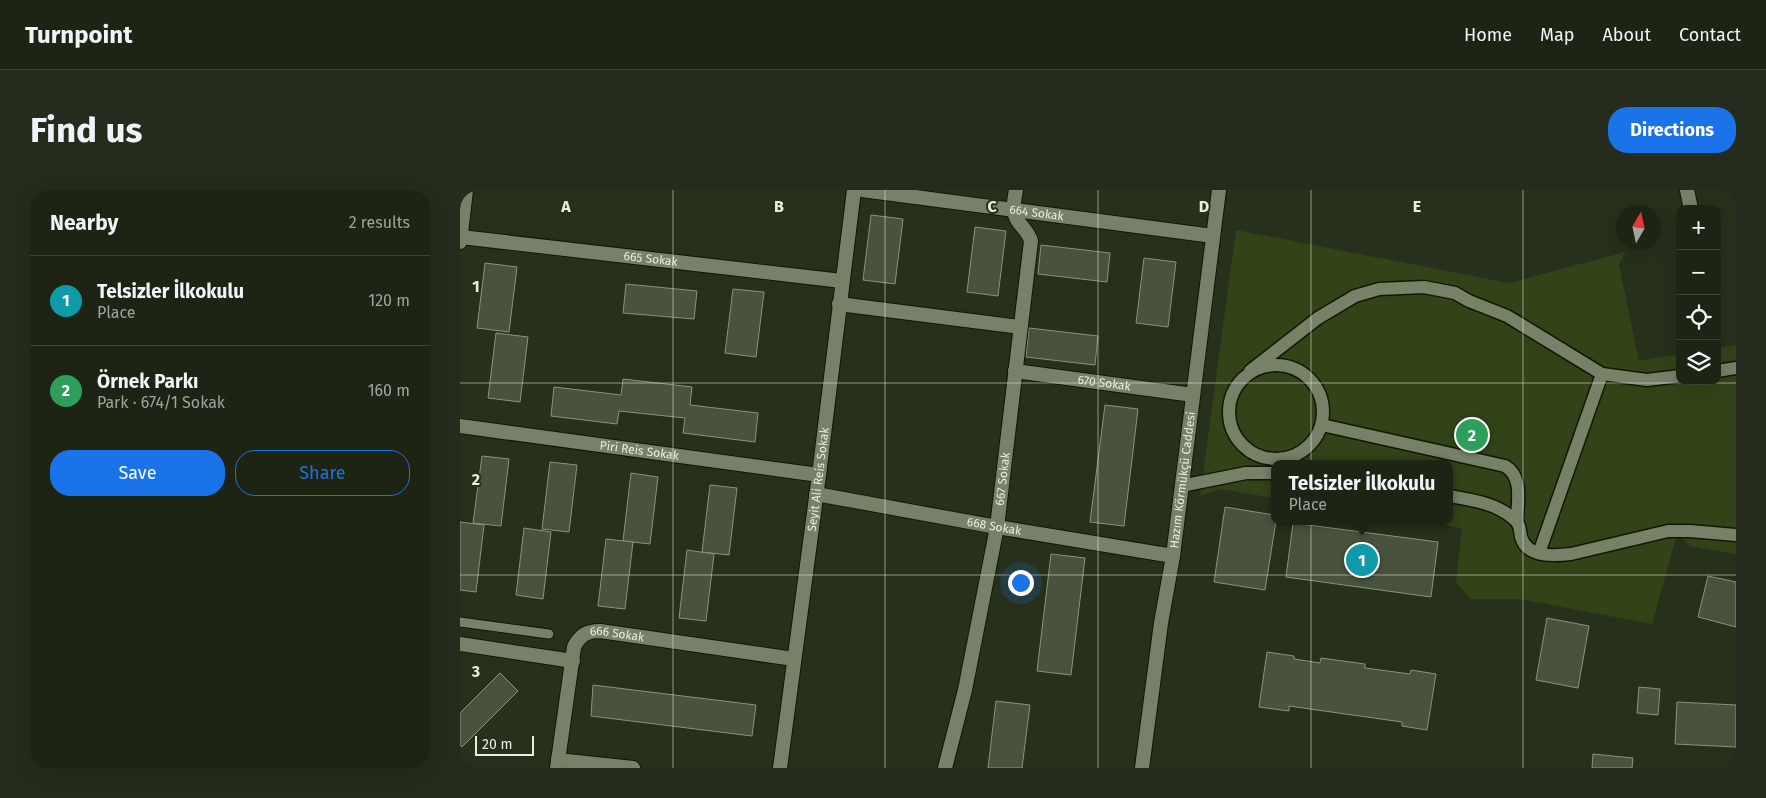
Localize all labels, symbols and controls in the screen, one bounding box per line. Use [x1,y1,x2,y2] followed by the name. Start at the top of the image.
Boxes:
[25,21,132,49] text: Turnpoint
[1464,24,1512,46] text: Home
[1540,24,1574,46] text: Map
[1602,24,1651,46] text: About
[1679,24,1741,46] text: Contact
[1608,107,1736,153] button: Directions
[30,109,142,151] text: Find us
[560,197,571,216] text: A
[774,197,784,216] text: B
[987,197,997,216] text: C
[1199,197,1209,216] text: D
[1413,197,1421,216] text: E
[1009,202,1065,223] street label: 664 Sokak
[1616,205,1661,250] north arrow
[1676,205,1721,385] map controls
[1676,205,1721,250] button: +
[50,210,118,236] text: Nearby
[349,213,410,232] text: 2 results
[623,249,679,269] street label: 665 Sokak
[1676,250,1721,295] button: −
[472,277,480,296] text: 1
[97,280,244,303] text: Telsizler İlkokulu
[62,291,70,310] text: 1
[368,291,410,310] text: 120 m
[1676,295,1721,340] button: locate
[97,303,136,322] text: Place
[1676,340,1721,385] button: layers
[97,370,198,393] text: Örnek Parkı
[1077,373,1132,394] street label: 670 Sokak
[62,381,70,400] text: 2
[368,381,410,400] text: 160 m
[97,393,225,412] text: Park · 674/1 Sokak
[1167,411,1198,549] street label: Hazım Körmükçü Caddesi
[1456,416,1488,454] pin: 2
[805,426,832,532] street label: Seyit Ali Reis Sokak
[599,438,681,463] street label: Piri Reis Sokak
[50,450,225,496] button: Save
[235,450,410,496] button: Share
[993,451,1013,506] street label: 667 Sokak
[1271,460,1453,525] popup
[472,470,480,489] text: 2
[1288,472,1436,495] text: Telsizler İlkokulu
[1288,495,1327,514] text: Place
[966,515,1023,538] street label: 668 Sokak
[1346,541,1378,579] pin: 1
[1008,570,1034,596] your location
[589,624,646,644] street label: 666 Sokak
[471,662,480,681] text: 3
[475,733,534,756] scale bar
[482,736,512,753] text: 20 m

